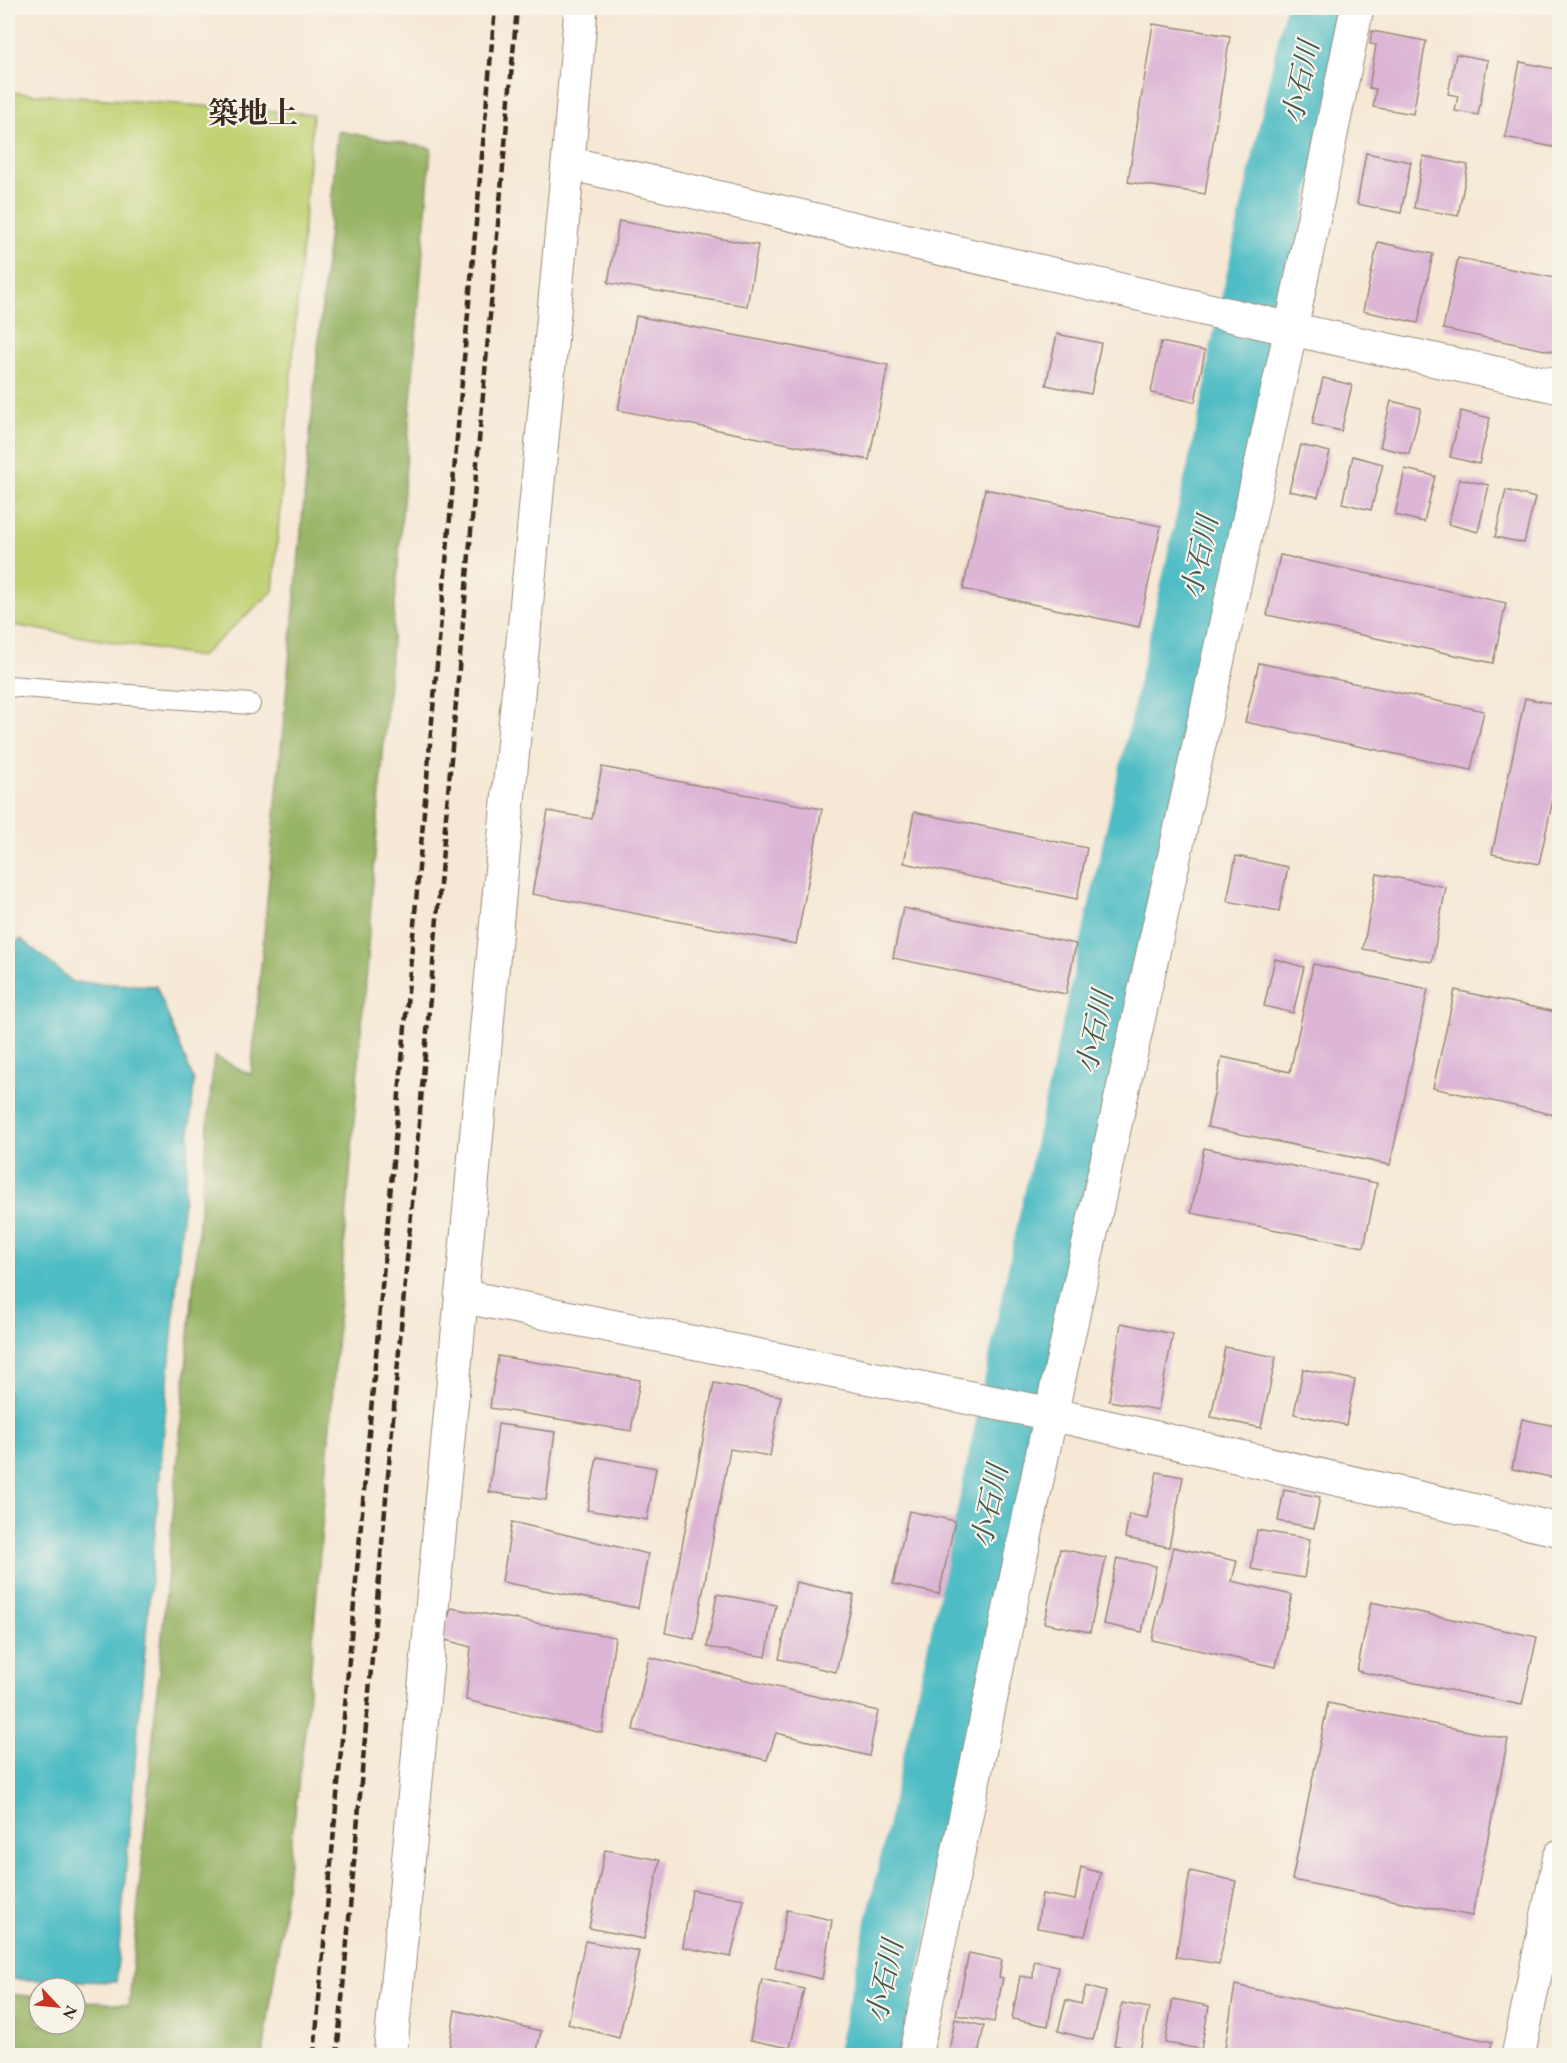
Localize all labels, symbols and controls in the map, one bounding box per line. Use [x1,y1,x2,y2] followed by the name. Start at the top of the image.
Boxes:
[1274,34,1327,127] water label: 小石川
[208,93,298,132] district label: 築地上
[1173,509,1226,602] water label: 小石川
[1068,984,1121,1077] water label: 小石川
[963,1458,1016,1551] water label: 小石川
[858,1933,911,2026] water label: 小石川
[27,1976,87,2036] north arrow
[58,2002,82,2023] text: N

